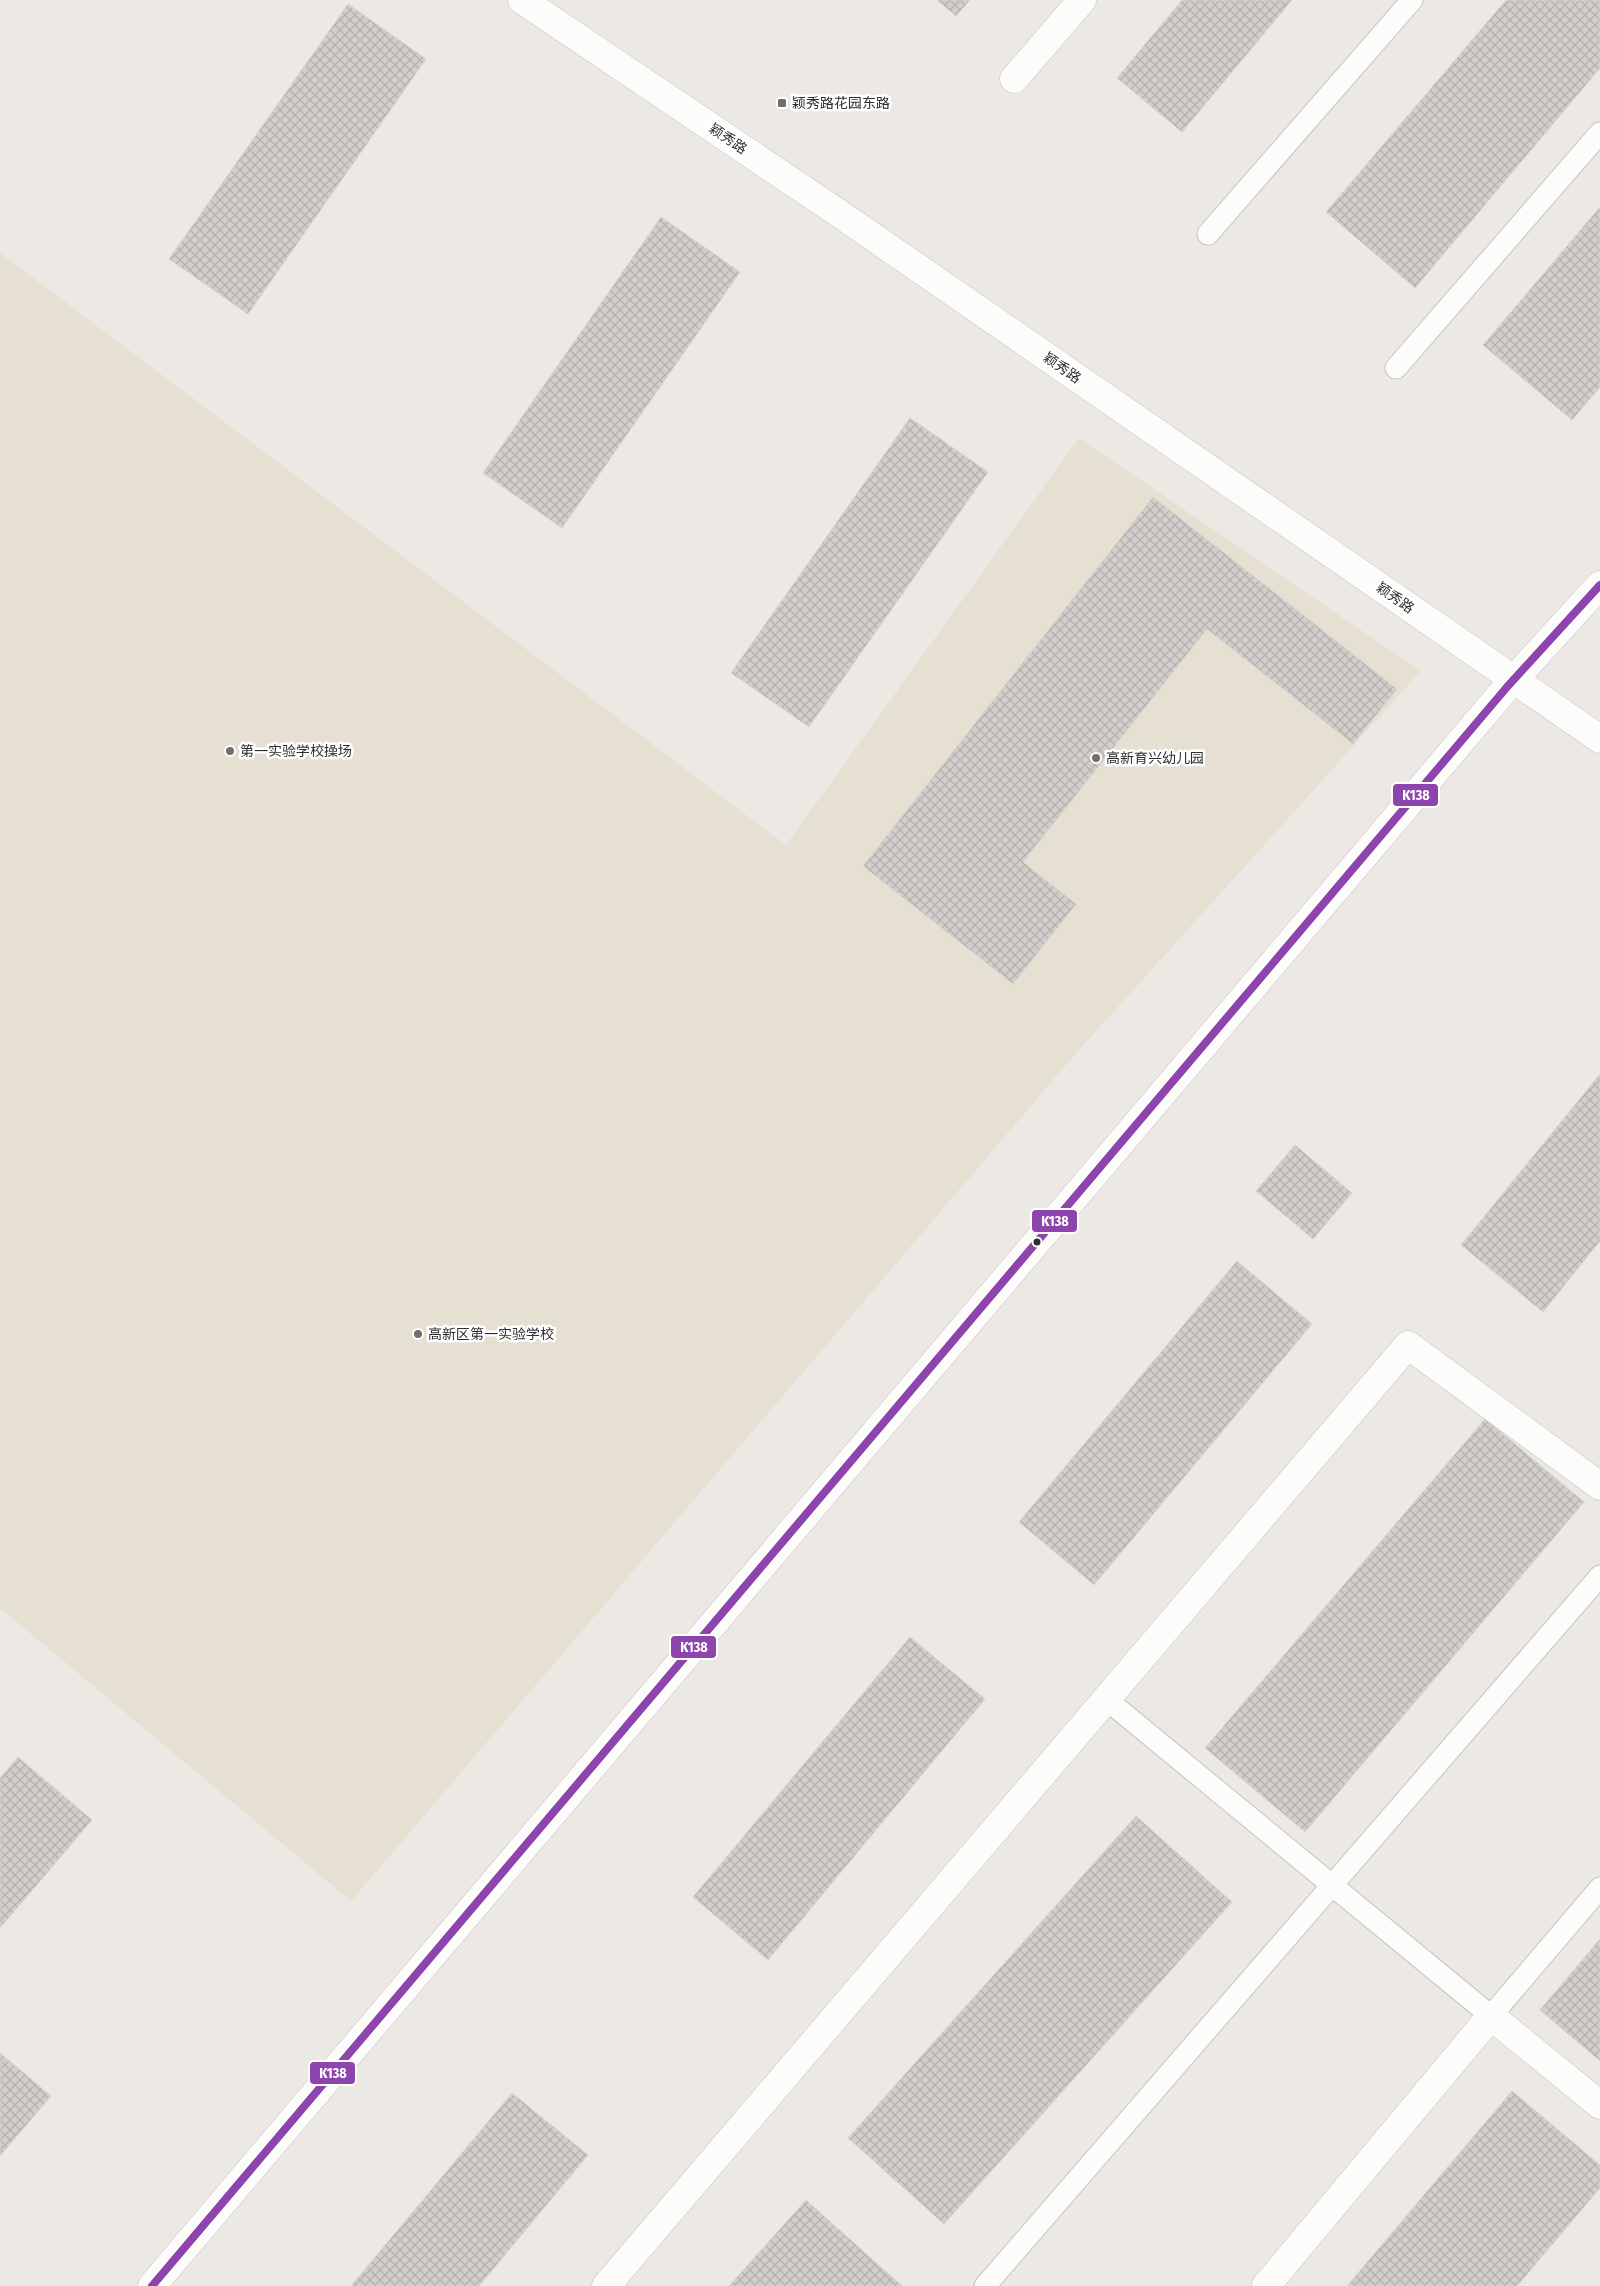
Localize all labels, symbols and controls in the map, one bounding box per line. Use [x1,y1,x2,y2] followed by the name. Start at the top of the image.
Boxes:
[792,95,890,112] place label: 颖秀路花园东路
[776,97,788,109] marker: 颖秀路花园东路
[706,120,750,158] street label: 颖秀路
[1040,349,1084,387] street label: 颖秀路
[1373,579,1417,617] street label: 颖秀路
[240,743,352,760] place label: 第一实验学校操场
[224,745,236,757] marker: 第一实验学校操场
[1106,750,1204,767] place label: 高新育兴幼儿园
[1090,752,1102,764] marker: 高新育兴幼儿园
[1392,783,1439,807] line badge: K138
[1402,787,1430,804] text: K138
[1031,1209,1078,1233] line badge: K138
[1041,1213,1069,1230] text: K138
[1032,1237,1042,1247] unlabelled marker
[428,1326,554,1343] place label: 高新区第一实验学校
[412,1328,424,1340] marker: 高新区第一实验学校
[670,1635,717,1659] line badge: K138
[680,1639,708,1656] text: K138
[309,2061,356,2085] line badge: K138
[319,2065,347,2082] text: K138

